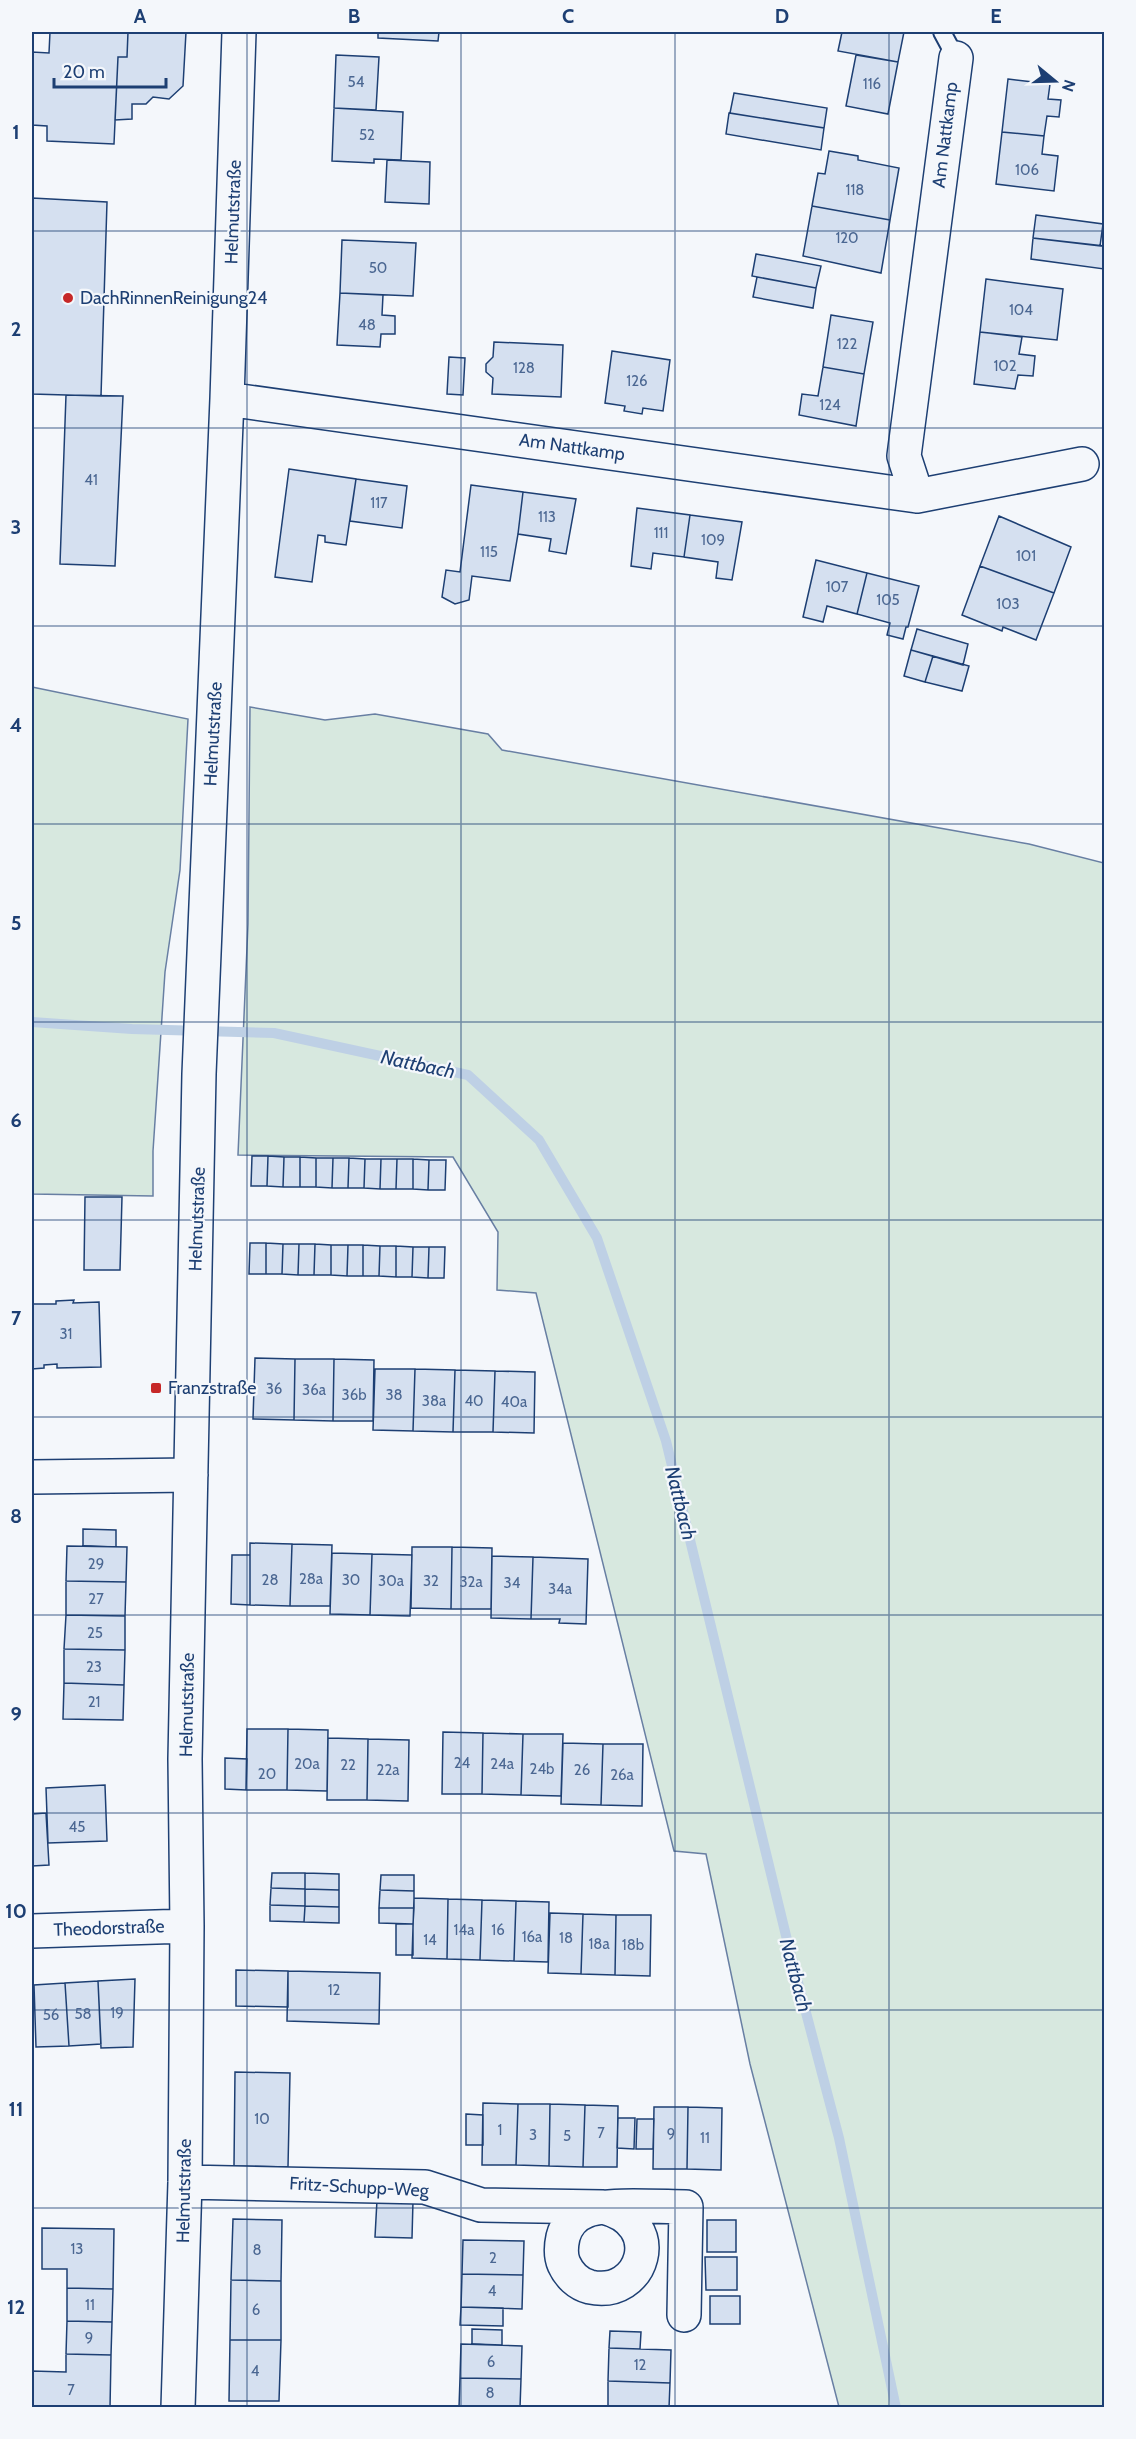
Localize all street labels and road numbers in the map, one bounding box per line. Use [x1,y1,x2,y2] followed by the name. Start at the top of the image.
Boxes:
[928,81,962,189] street label: Am Nattkamp
[220,159,246,265] street label: Helmutstraße
[518,429,626,465] street label: Am Nattkamp
[199,681,227,787] street label: Helmutstraße
[184,1166,210,1272] street label: Helmutstraße
[175,1653,199,1757] street label: Helmutstraße
[53,1915,165,1941] street label: Theodorstraße
[172,2139,196,2243] street label: Helmutstraße
[289,2172,430,2202] street label: Fritz-Schupp-Weg

